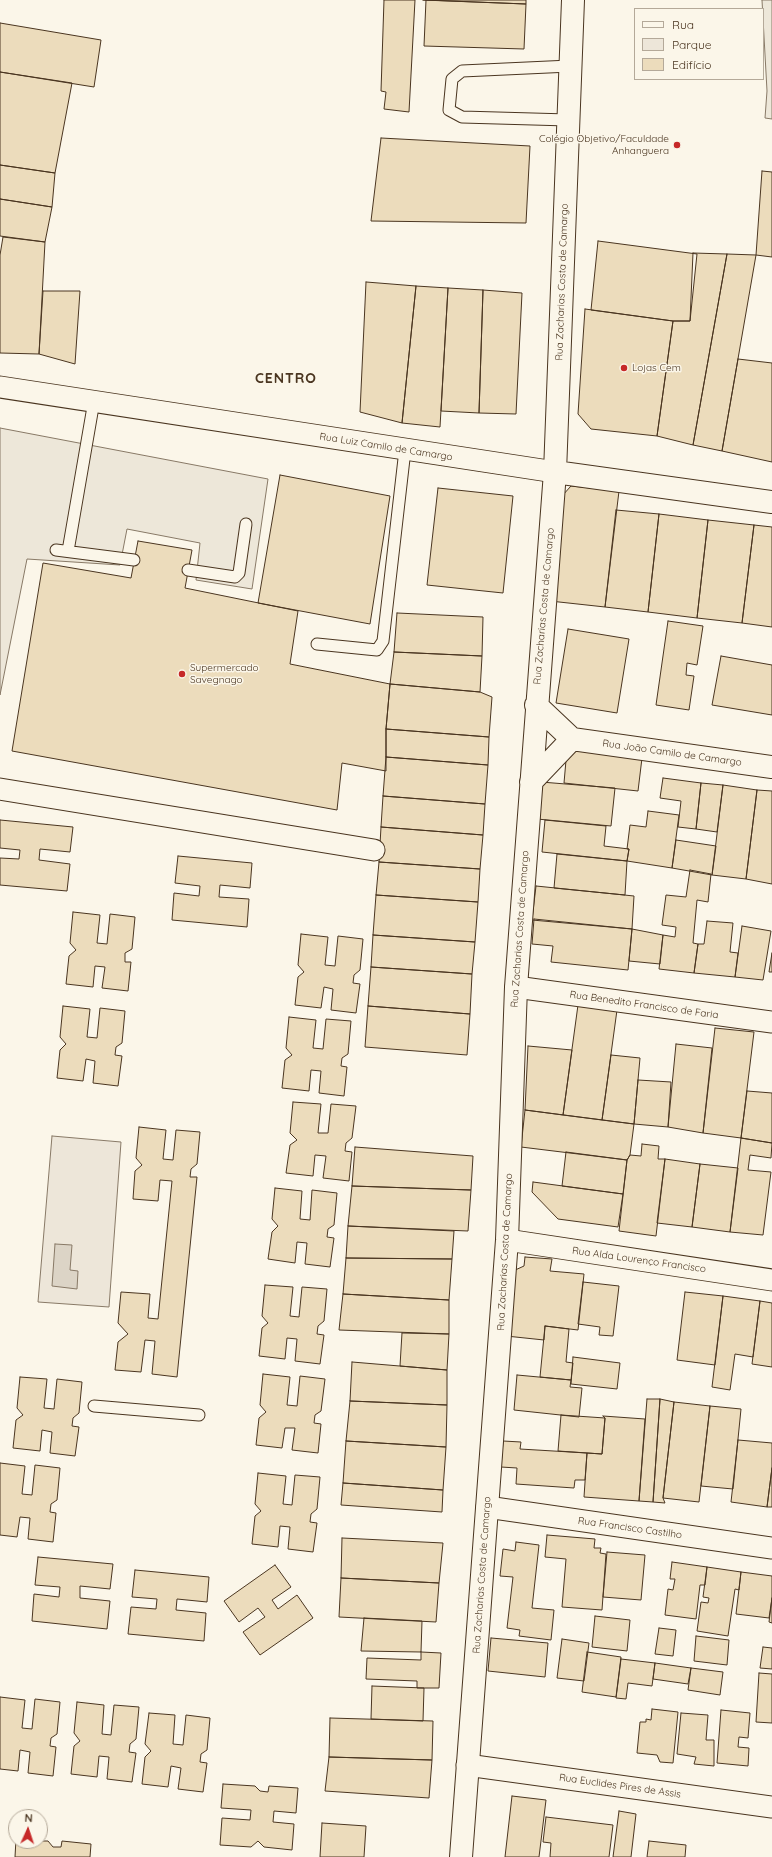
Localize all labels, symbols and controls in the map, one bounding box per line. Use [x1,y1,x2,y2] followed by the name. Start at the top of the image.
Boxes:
[634,8,764,80] legend
[672,17,694,32] text: Rua
[672,37,712,52] text: Parque
[672,57,712,72] text: Edifício
[539,133,669,156] place label: Colégio Objetivo/Faculdade Anhanguera
[672,140,682,150] marker: Colégio Objetivo/Faculdade Anhanguera
[553,203,571,361] street label: Rua Zacharias Costa de Camargo
[632,362,681,374] place label: Lojas Cem
[619,363,629,373] marker: Lojas Cem
[255,371,317,387] district label: CENTRO
[319,431,453,463] street label: Rua Luiz Camilo de Camargo
[531,527,557,685] street label: Rua Zacharias Costa de Camargo
[190,662,259,686] place label: Supermercado Savegnago
[177,669,187,679] marker: Supermercado Savegnago
[602,737,742,769] street label: Rua João Camilo de Camargo
[509,850,531,1008] street label: Rua Zacharias Costa de Camargo
[569,989,719,1021] street label: Rua Benedito Francisco de Faria
[495,1173,515,1331] street label: Rua Zacharias Costa de Camargo
[571,1245,707,1275] street label: Rua Alda Lourenço Francisco
[471,1496,493,1654] street label: Rua Zacharias Costa de Camargo
[577,1515,683,1541] street label: Rua Francisco Castilho
[558,1771,682,1801] street label: Rua Euclides Pires de Assis
[8,1809,48,1849] north arrow
[24,1811,33,1825] text: N

